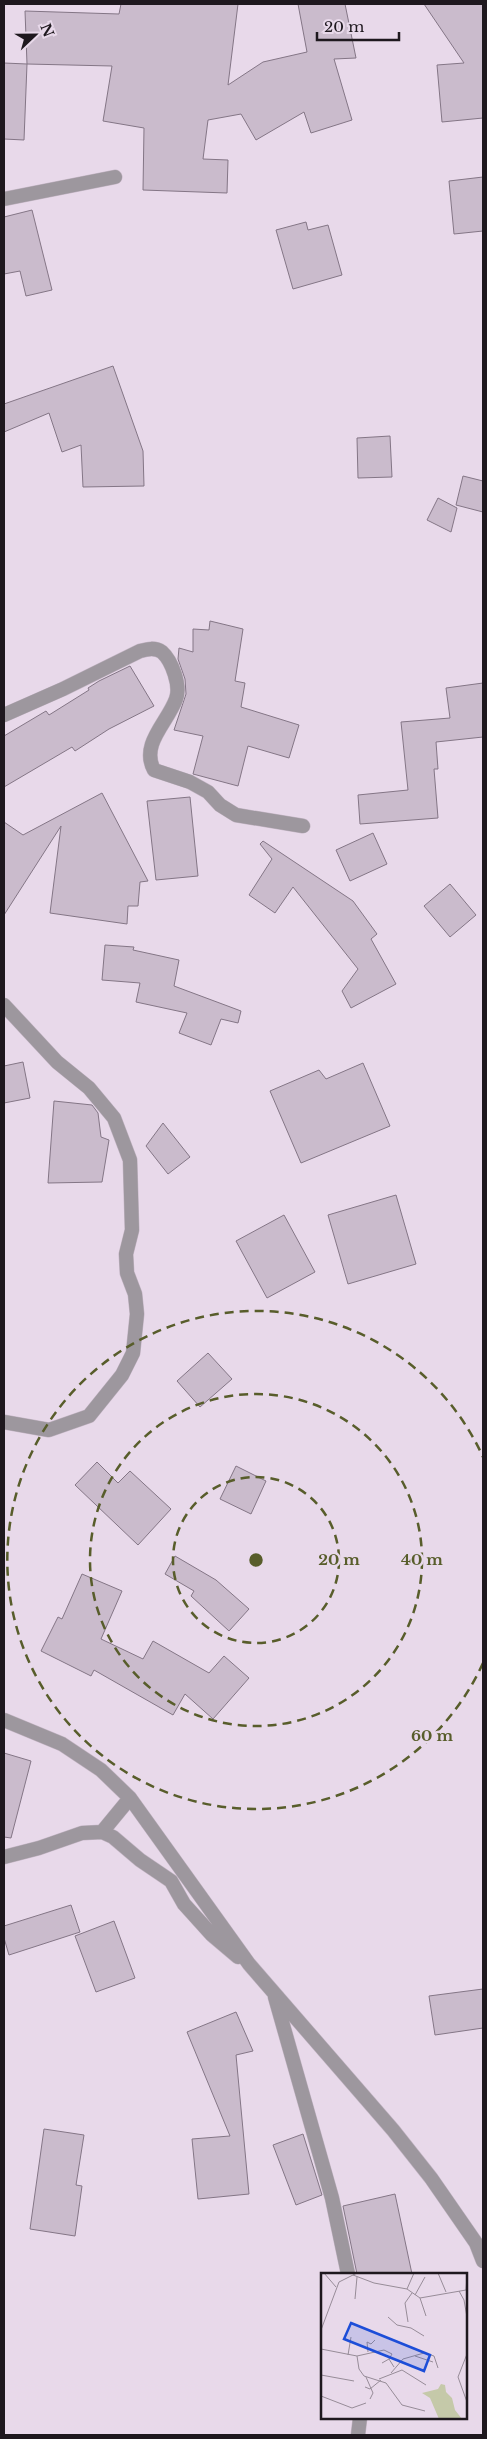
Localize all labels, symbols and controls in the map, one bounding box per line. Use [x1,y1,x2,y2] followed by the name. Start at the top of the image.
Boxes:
[10,10,60,60] north arrow
[317,10,400,42] scale bar
[324,17,364,36] text: 20 m
[36,21,58,40] text: N
[318,1550,360,1569] text: 20 m
[401,1550,443,1569] text: 40 m
[247,1551,265,1569] centre of rings
[411,1726,453,1745] text: 60 m
[321,2273,467,2419] inset map

